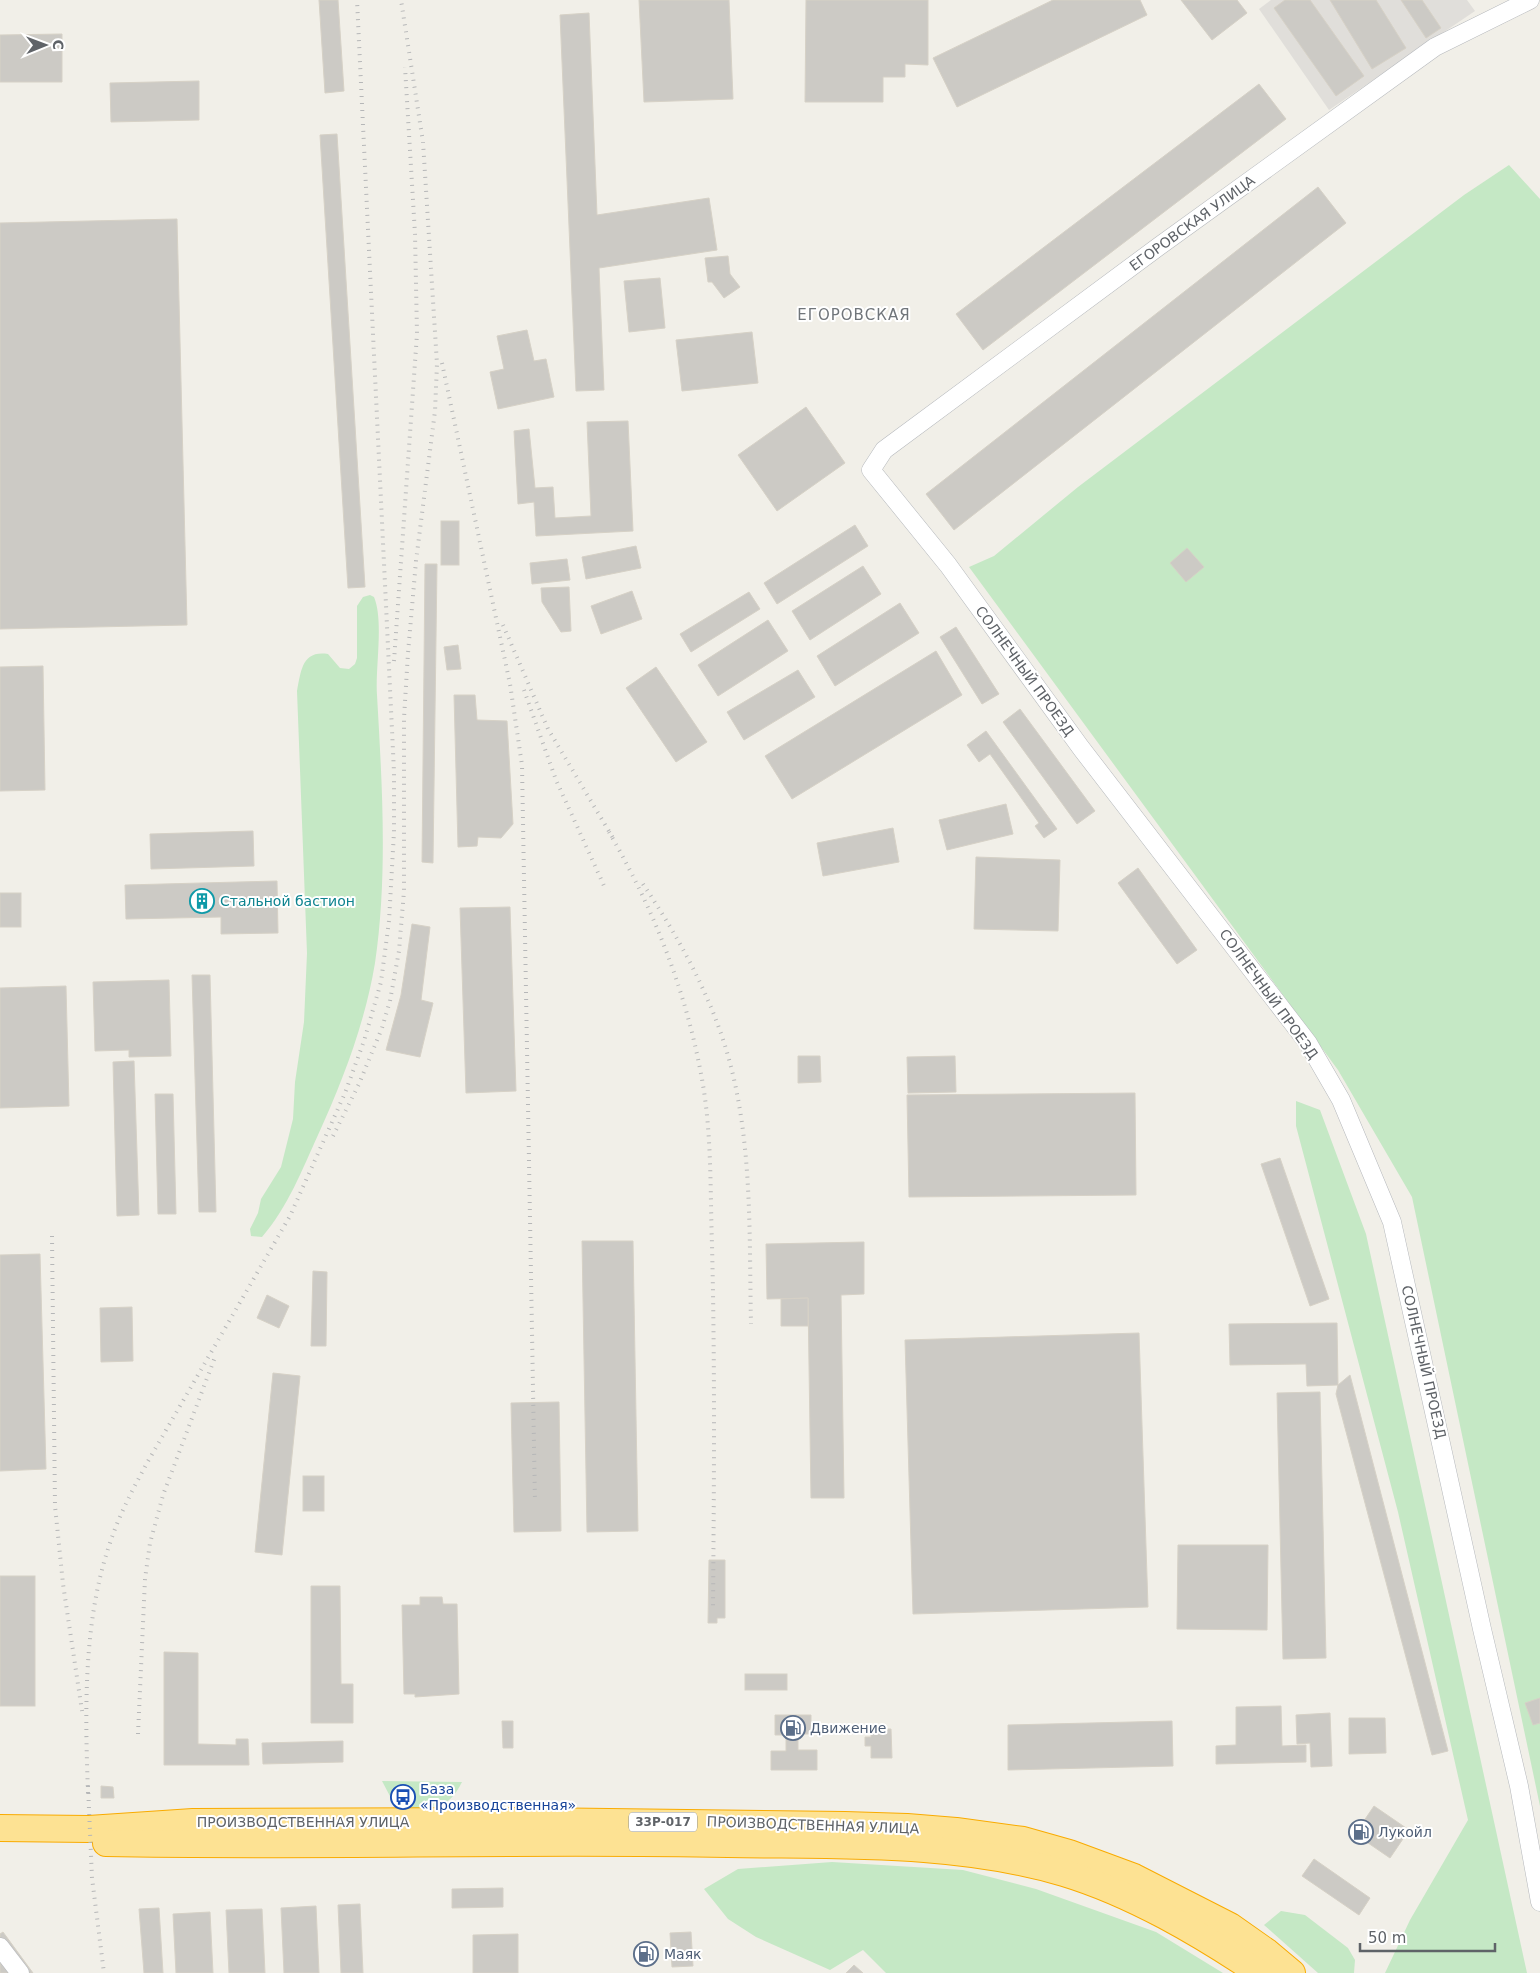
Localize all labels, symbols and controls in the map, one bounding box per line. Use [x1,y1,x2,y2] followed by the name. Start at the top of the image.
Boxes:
[20,20,70,70] north arrow
[50,39,66,50] text: С
[1126,172,1258,274] street label: ЕГОРОВСКАЯ УЛИЦА
[797,306,911,324] district label: ЕГОРОВСКАЯ
[972,602,1078,739] street label: СОЛНЕЧНЫЙ ПРОЕЗД
[189,888,215,914] building icon: Стальной бастион
[220,893,355,909] place label: Стальной бастион
[1216,925,1322,1062] street label: СОЛНЕЧНЫЙ ПРОЕЗД
[1399,1284,1450,1440] street label: СОЛНЕЧНЫЙ ПРОЕЗД
[780,1715,806,1741] fuel station icon: Движение
[810,1720,886,1736] place label: Движение
[420,1781,576,1813] place label: База «Производственная»
[390,1784,416,1810] bus stop icon: База «Производственная»
[629,1812,697,1831] road number: 33Р-017
[706,1813,920,1837] street label: ПРОИЗВОДСТВЕННАЯ УЛИЦА
[197,1814,410,1830] street label: ПРОИЗВОДСТВЕННАЯ УЛИЦА
[1348,1819,1374,1845] fuel station icon: Лукойл
[1378,1824,1432,1840] place label: Лукойл
[1360,1920,1495,1952] scale bar
[1368,1929,1406,1947] text: 50 m
[633,1941,659,1967] fuel station icon: Маяк
[664,1946,702,1962] place label: Маяк

